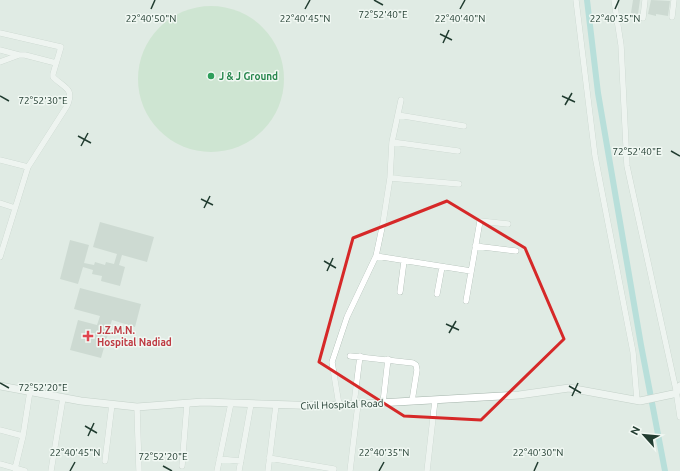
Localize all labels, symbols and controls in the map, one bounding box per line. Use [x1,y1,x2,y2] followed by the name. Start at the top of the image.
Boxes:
[358,9,408,20] text: 72°52'40"E
[126,13,176,24] text: 22°40'50"N
[280,13,330,24] text: 22°40'45"N
[435,13,485,24] text: 22°40'40"N
[590,13,640,24] text: 22°40'35"N
[206,71,216,81] marker: J & J Ground
[219,71,278,82] place label: J & J Ground
[18,95,68,106] text: 72°52'30"E
[612,146,662,157] text: 72°52'40"E
[97,325,172,348] place label: J.Z.M.N. Hospital Nadiad
[82,330,94,342] marker: J.Z.M.N. Hospital Nadiad
[18,382,68,393] text: 72°52'20"E
[300,398,384,411] street label: Civil Hospital Road
[624,415,664,455] north arrow
[628,424,642,437] text: N
[50,447,100,458] text: 22°40'45"N
[359,447,409,458] text: 22°40'35"N
[513,447,563,458] text: 22°40'30"N
[138,451,188,462] text: 72°52'20"E

